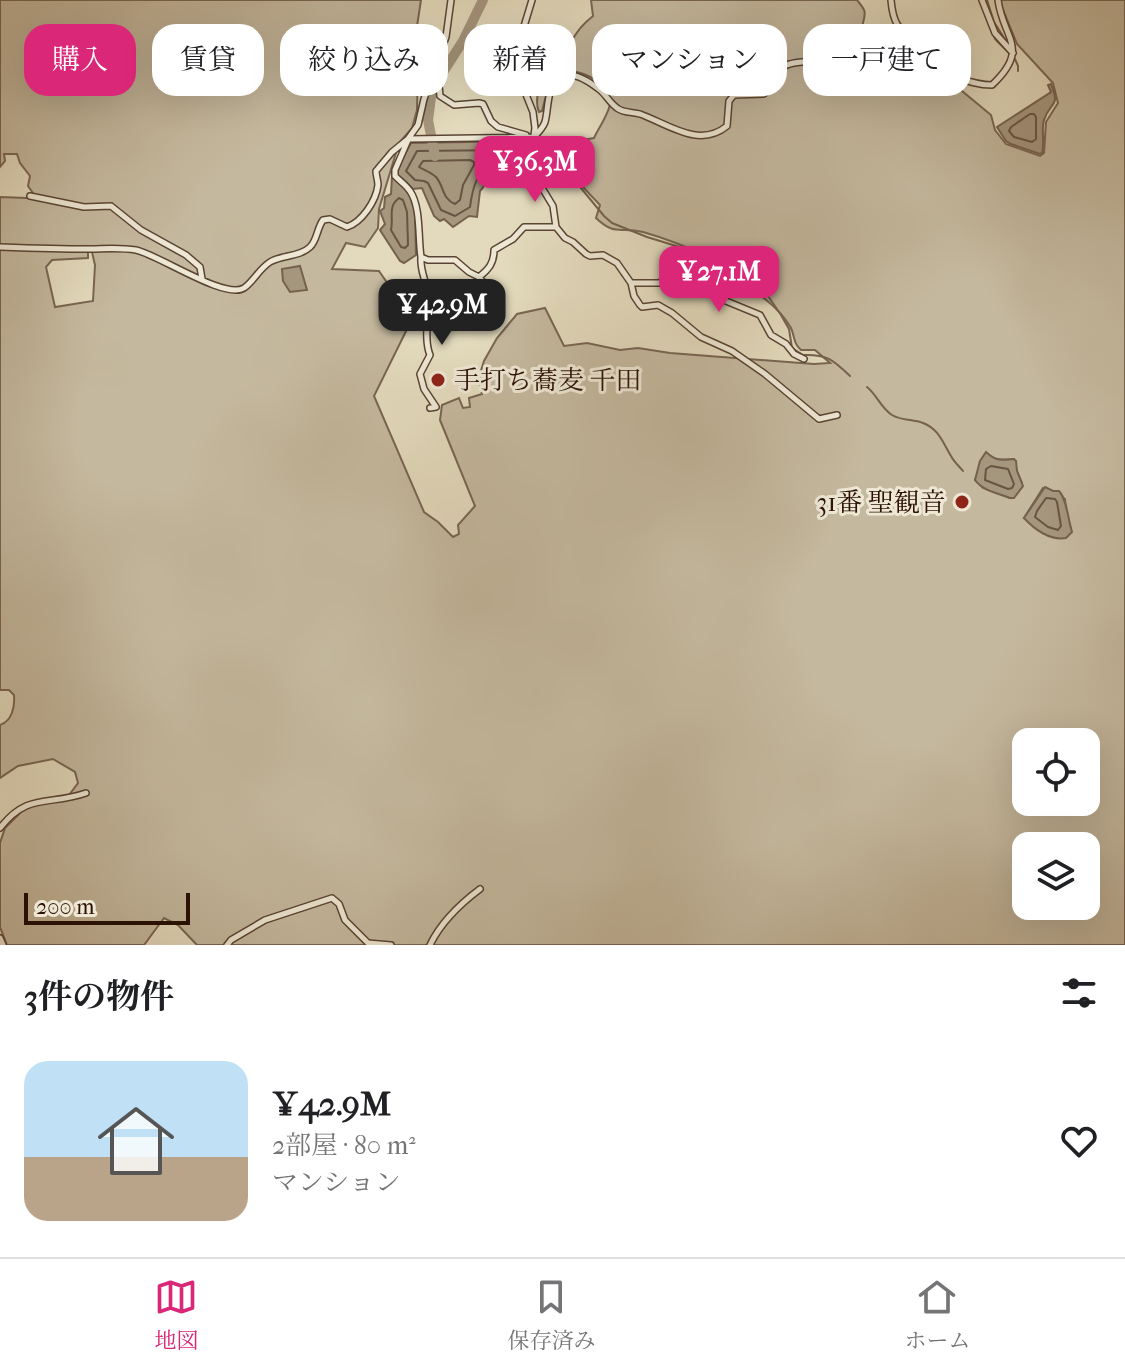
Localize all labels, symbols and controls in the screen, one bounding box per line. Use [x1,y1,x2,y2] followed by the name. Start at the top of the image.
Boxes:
[24,24,136,96] chip: 購入
[152,24,264,96] chip: 賃貸
[280,24,448,96] chip: 絞り込み
[464,24,576,96] chip: 新着
[592,24,787,96] chip: マンション
[803,24,971,96] chip: 一戸建て
[470,136,600,204] pin: ¥36.3M
[493,146,577,177] text: ¥36.3M
[654,246,784,314] pin: ¥27.1M
[677,256,761,287] text: ¥27.1M
[377,279,507,347] pin: ¥42.9M
[397,289,488,320] text: ¥42.9M
[454,365,642,396] place label: 手打ち蕎麦 千田
[429,371,447,389] marker: 手打ち蕎麦 千田
[816,487,946,518] place label: 31番 聖観音
[953,493,971,511] marker: 31番 聖観音
[1012,728,1100,920] map controls
[1012,728,1100,816] button: locate
[1012,832,1100,920] button: layers
[24,889,190,925] scale bar
[36,894,95,920] text: 200 m
[1057,971,1101,1015] icon: filters
[24,977,174,1017] text: 3件の物件
[272,1084,391,1124] text: ¥42.9M
[88,1093,184,1189] icon: home
[1057,1119,1101,1163] icon: heart
[272,1130,416,1161] text: 2部屋 · 80 m²
[272,1167,401,1198] text: マンション
[154,1275,199,1354] tab: 地図
[507,1275,596,1354] tab: 保存済み
[904,1275,971,1354] tab: ホーム

